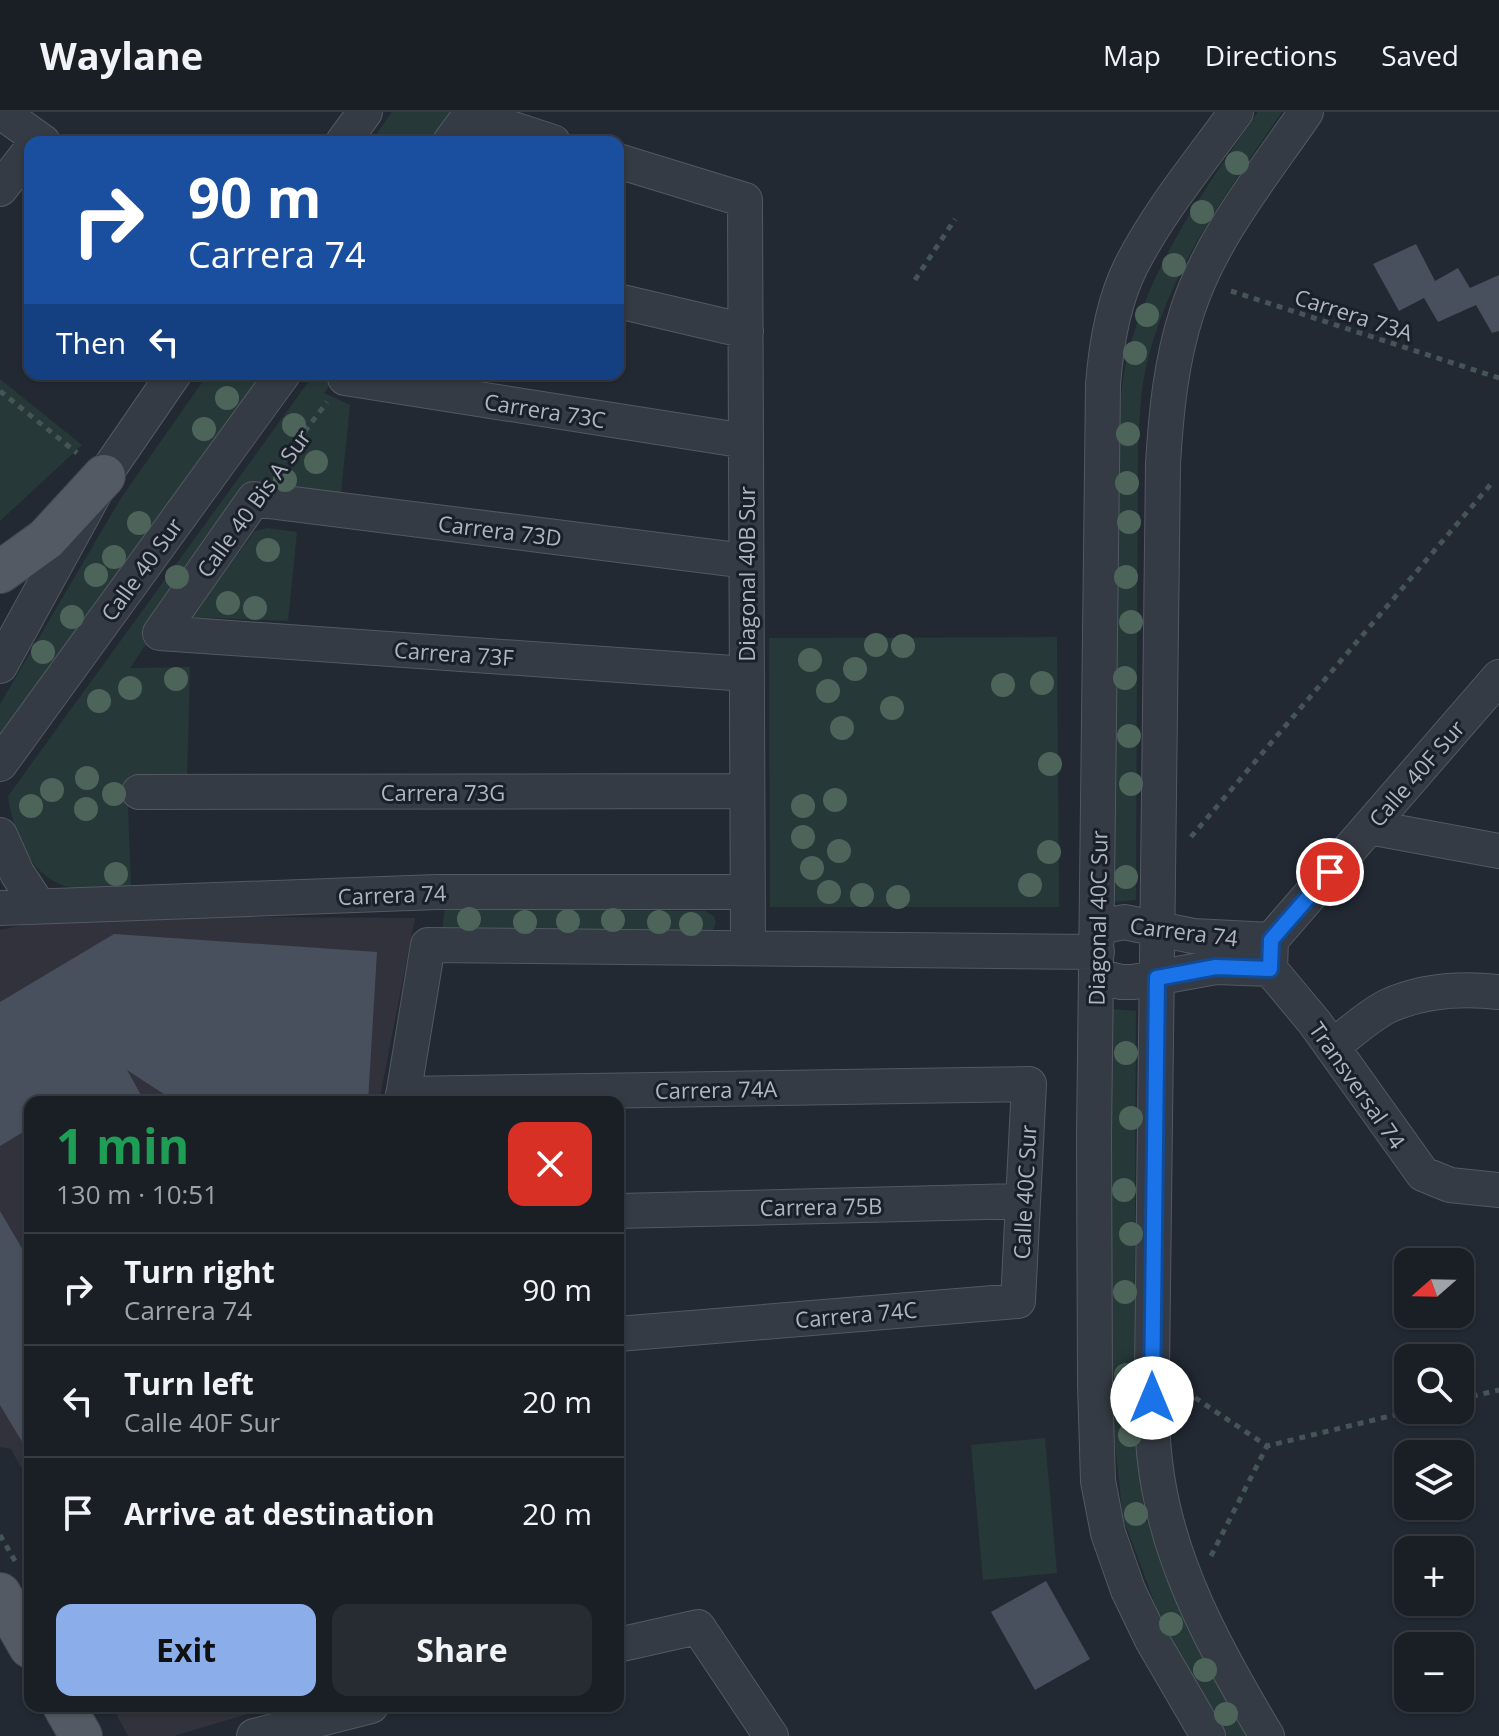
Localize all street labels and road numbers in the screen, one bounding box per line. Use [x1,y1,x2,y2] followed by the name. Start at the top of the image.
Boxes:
[1291,281,1417,347] street label: Carrera 73A
[482,386,608,434] street label: Carrera 73C
[189,423,317,583] street label: Calle 40 Bis A Sur
[731,486,761,662] street label: Diagonal 40B Sur
[436,508,564,552] street label: Carrera 73D
[93,511,189,627] street label: Calle 40 Sur
[393,634,515,672] street label: Carrera 73F
[1361,713,1471,833] street label: Calle 40F Sur
[381,777,505,807] street label: Carrera 73G
[1080,830,1114,1006] street label: Diagonal 40C Sur
[337,877,447,911] street label: Carrera 74
[1128,909,1240,953] street label: Carrera 74
[1303,1015,1413,1155] street label: Transversal 74
[655,1073,778,1105] street label: Carrera 74A
[1005,1124,1043,1260] street label: Calle 40C Sur
[759,1190,883,1222] street label: Carrera 75B
[794,1294,918,1334] street label: Carrera 74C

